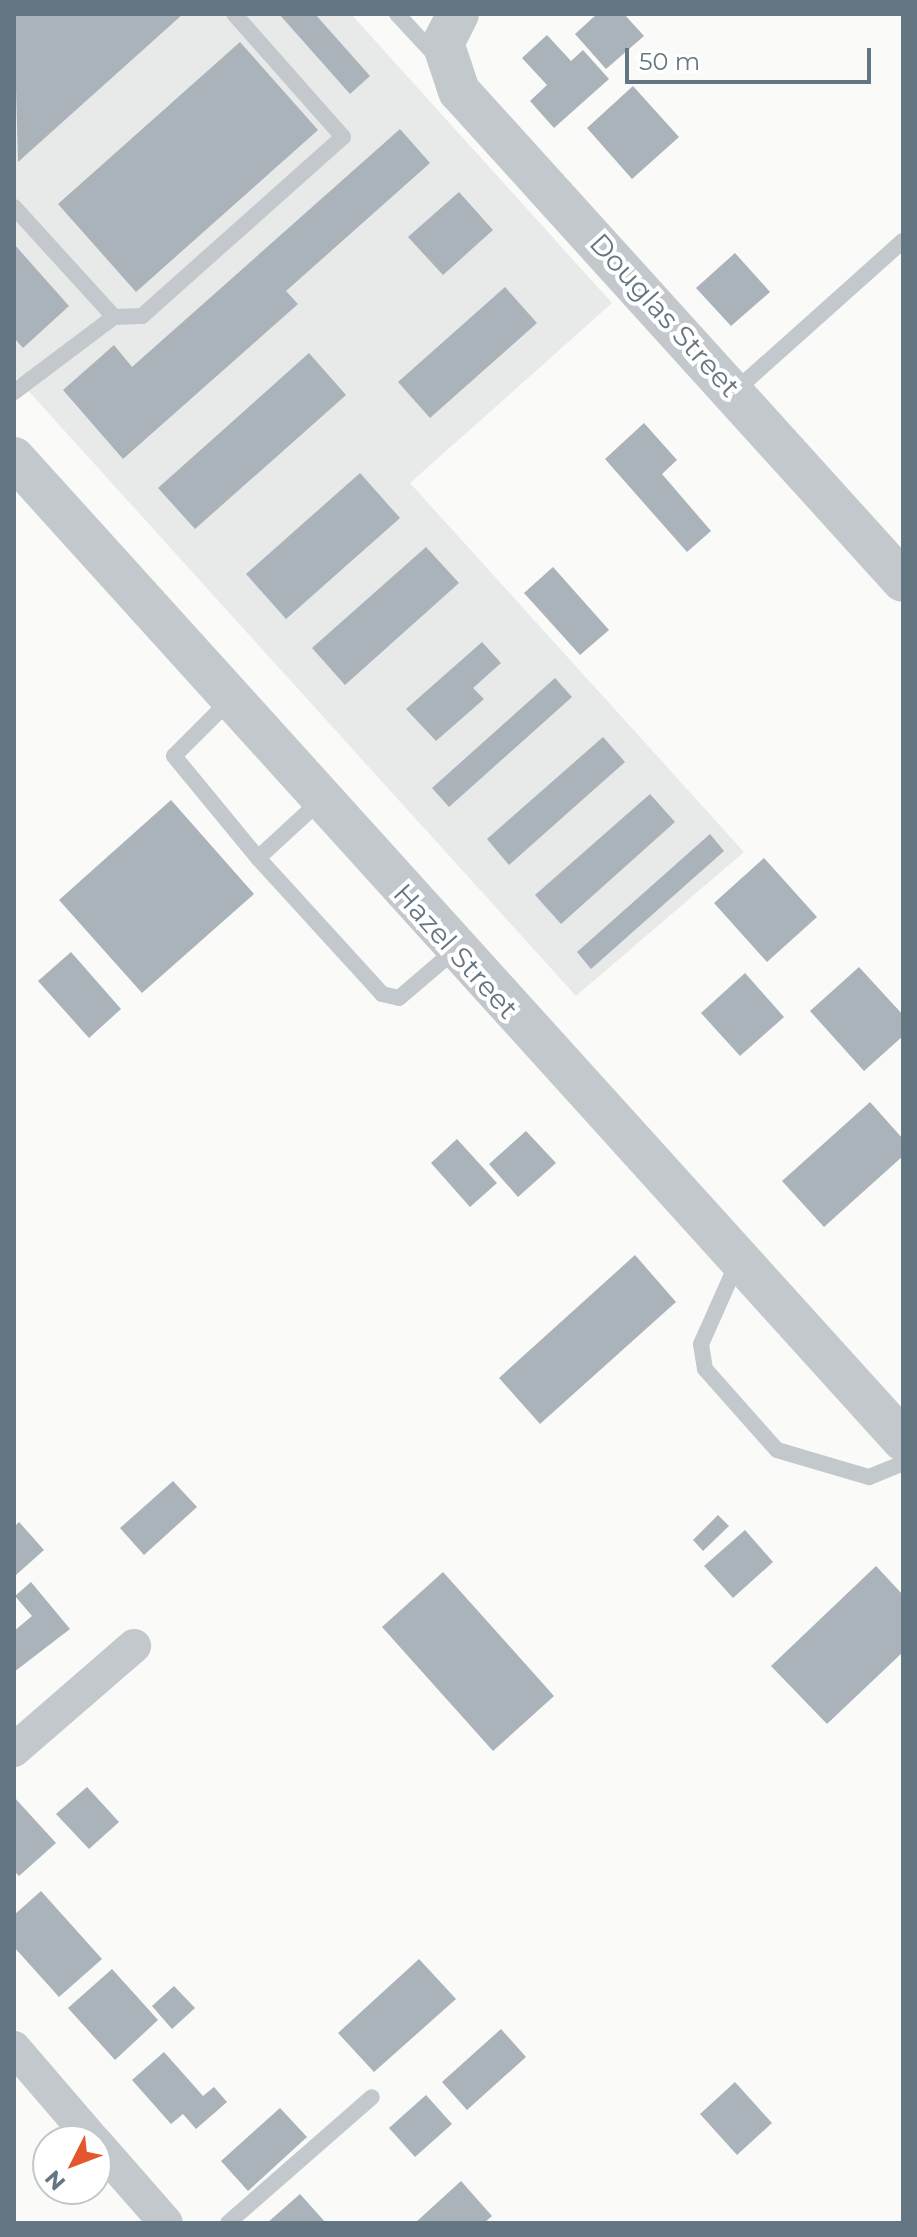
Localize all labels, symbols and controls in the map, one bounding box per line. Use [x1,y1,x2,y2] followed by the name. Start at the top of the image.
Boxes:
[629,32,875,82] scale bar
[639,47,700,76] text: 50 m
[583,226,747,404] street label: Douglas Street
[387,877,525,1025] street label: Hazel Street
[32,2125,112,2205] north arrow
[39,2164,71,2196] text: N

